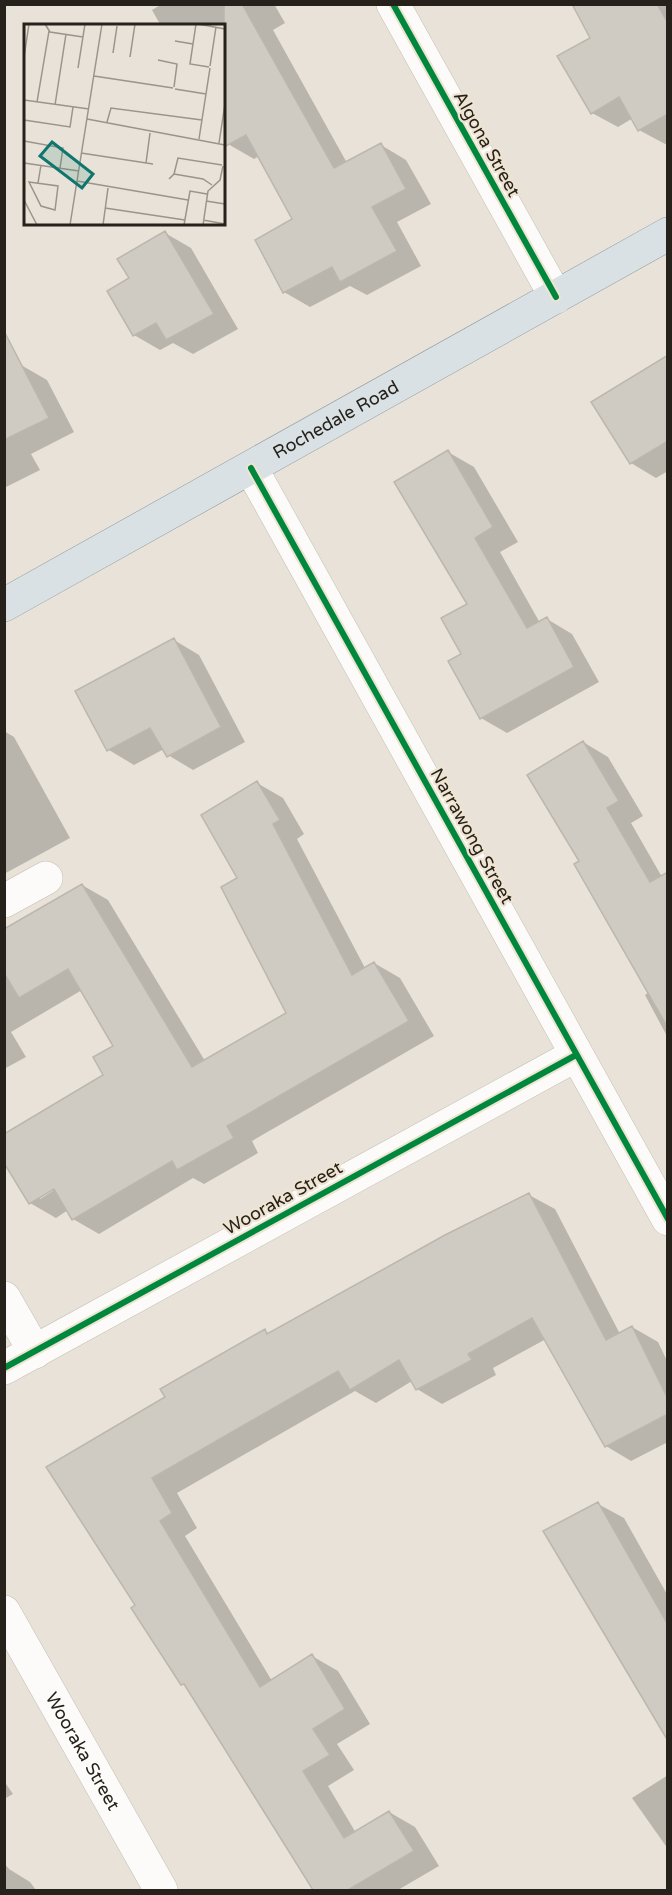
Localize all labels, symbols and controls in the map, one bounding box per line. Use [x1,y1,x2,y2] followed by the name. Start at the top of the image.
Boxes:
[24,24,225,225] inset map
[449,87,525,201] street label: Algona Street
[269,376,403,464] street label: Rochedale Road
[426,764,518,908] street label: Narrawong Street
[220,1156,346,1240] street label: Wooraka Street
[41,1688,125,1814] street label: Wooraka Street

